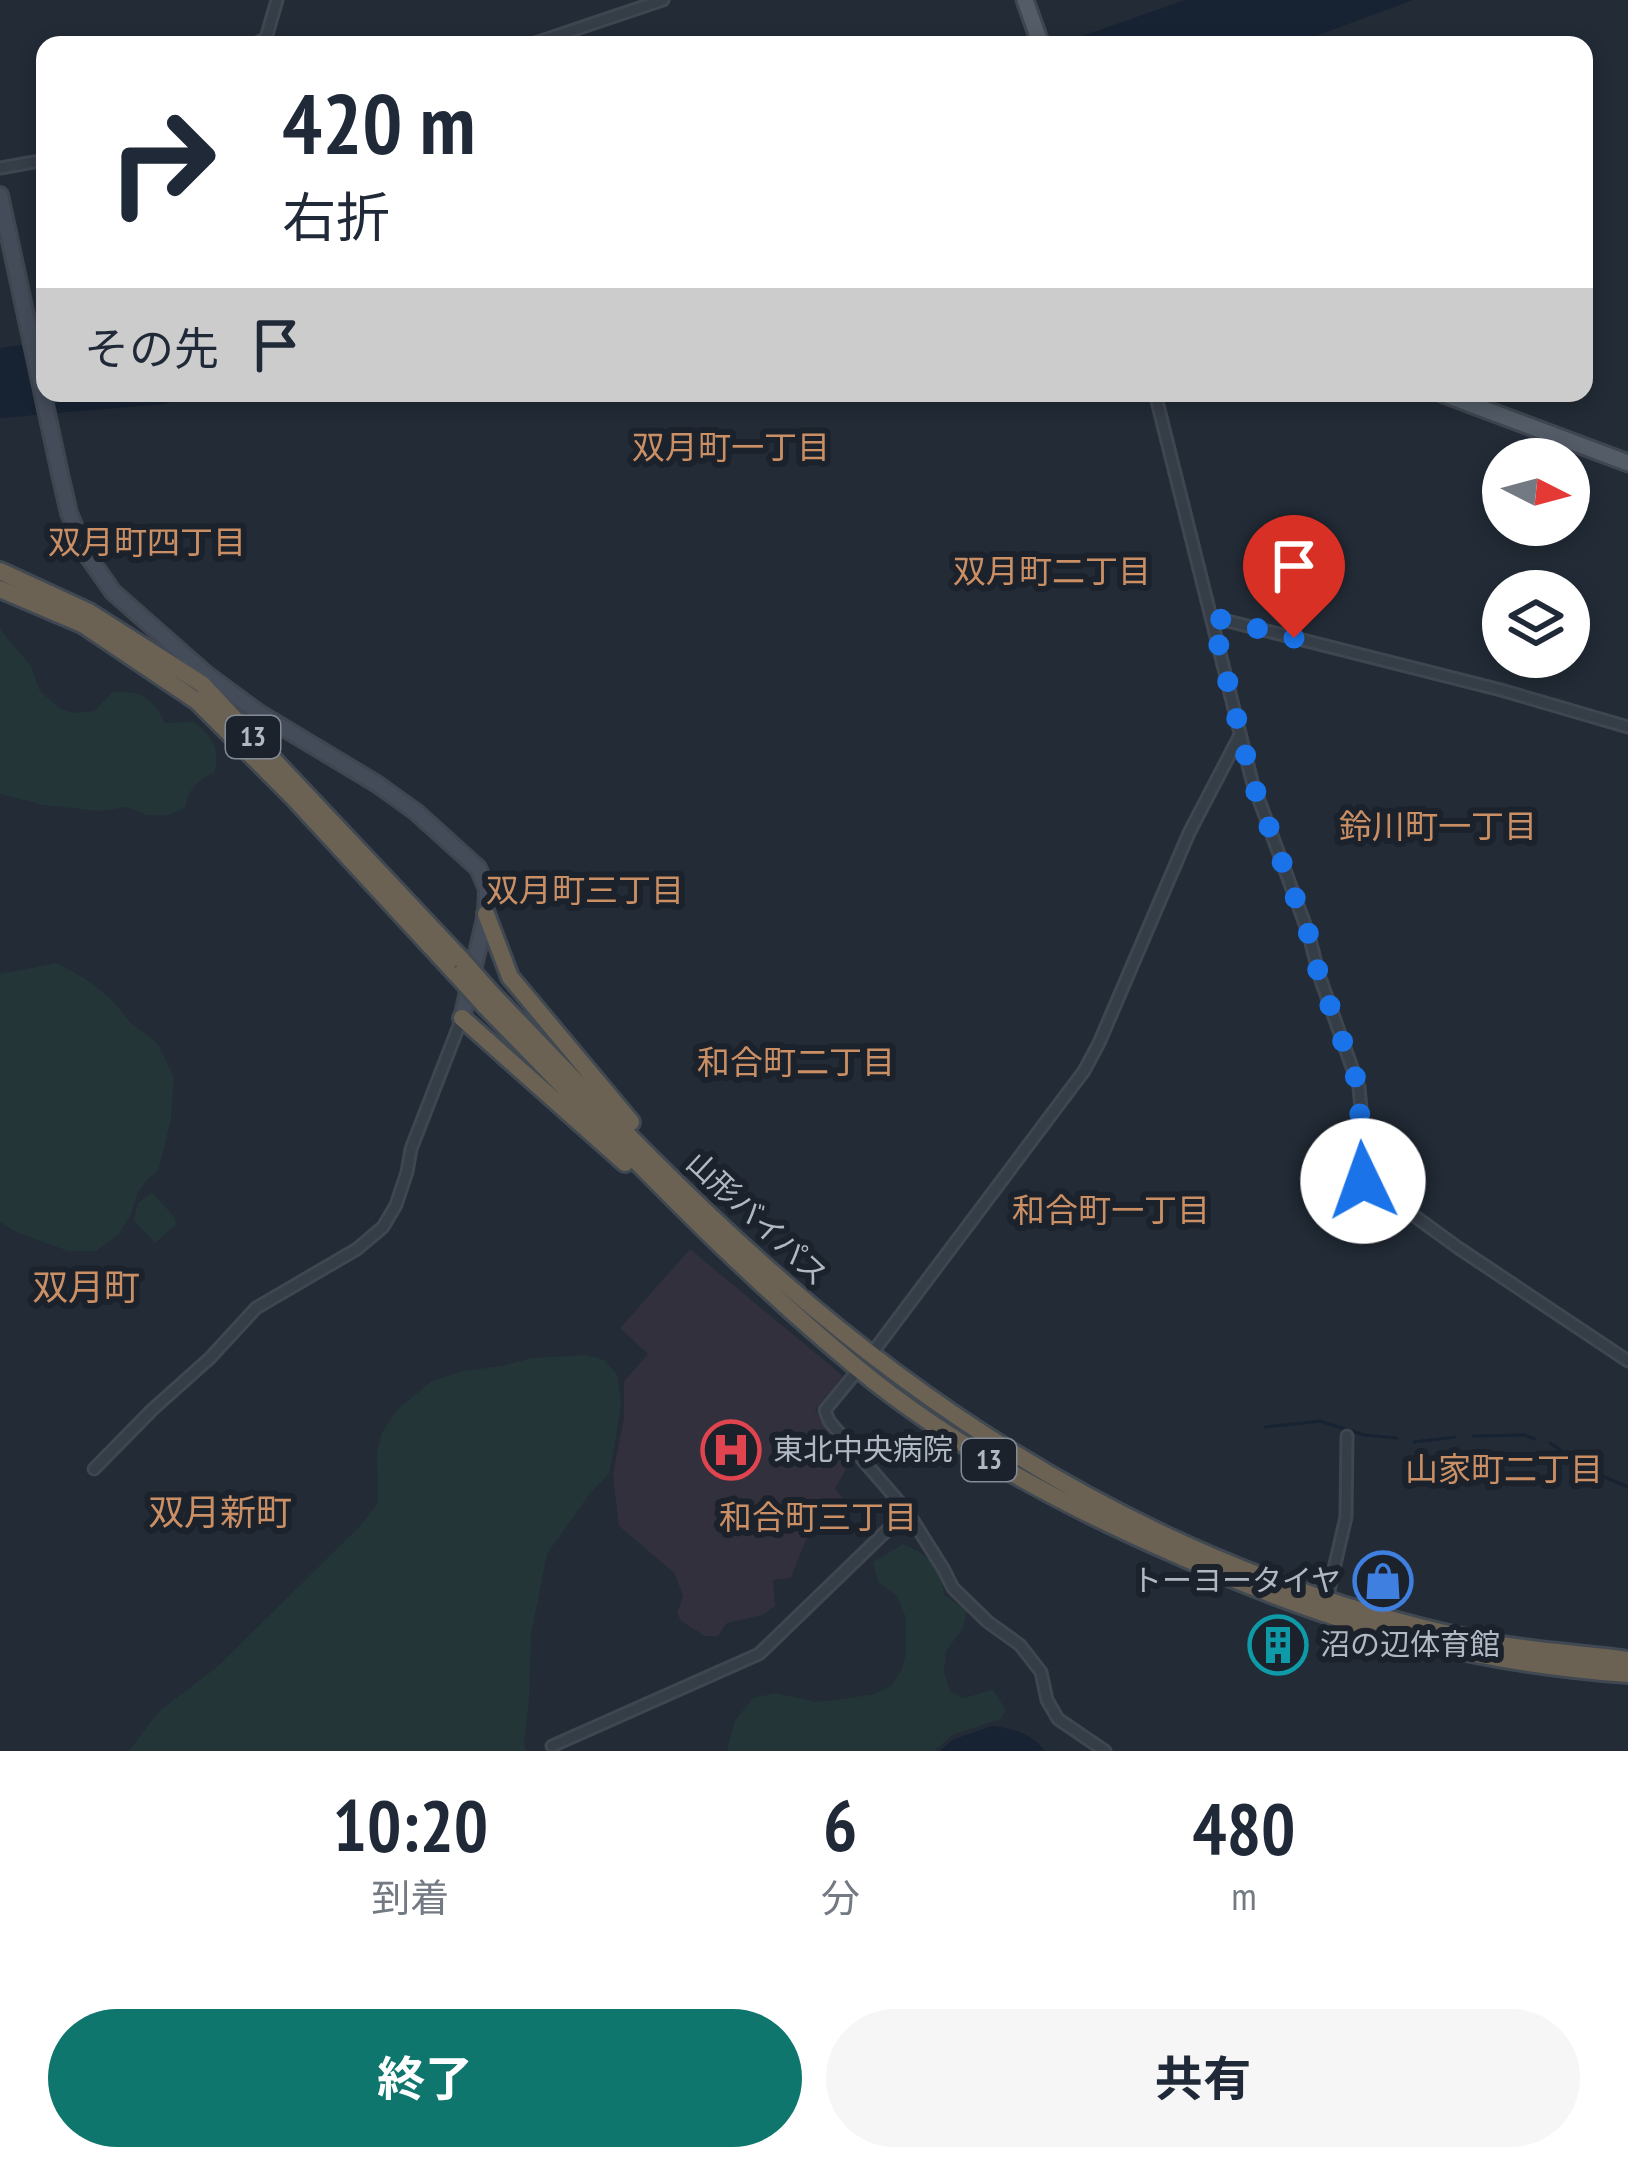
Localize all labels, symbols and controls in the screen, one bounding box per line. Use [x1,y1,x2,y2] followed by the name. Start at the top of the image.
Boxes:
[282,68,475,177] text: 420 m
[84,84,240,240] icon: right
[282,182,390,252] text: 右折
[243,312,309,378] icon: arrive
[84,319,219,377] text: その先
[632,425,830,468] district label: 双月町一丁目
[1482,438,1590,546] north arrow
[1482,438,1590,678] map controls
[1243,515,1345,638] pin
[48,520,246,563] district label: 双月町四丁目
[1261,533,1327,599] icon: arrive
[953,549,1151,592] district label: 双月町二丁目
[1482,570,1590,678] button: layers
[226,716,280,758] road number: 13
[1339,804,1537,847] district label: 鈴川町一丁目
[486,868,684,911] district label: 双月町三丁目
[697,1040,895,1083] district label: 和合町二丁目
[1300,1118,1426,1244] position arrow
[679,1142,837,1293] street label: 山形バイパス
[1012,1188,1210,1231] district label: 和合町一丁目
[32,1263,140,1310] district label: 双月町
[700,1419,762,1481] hospital icon: 東北中央病院
[773,1429,953,1468] place label: 東北中央病院
[962,1439,1016,1481] road number: 13
[1405,1447,1603,1490] district label: 山家町二丁目
[148,1488,292,1535] district label: 双月新町
[719,1495,917,1538] district label: 和合町三丁目
[1352,1550,1414,1612] shop icon: トーヨータイヤ
[1132,1560,1341,1599] place label: トーヨータイヤ
[1247,1614,1309,1676] building icon: 沼の辺体育館
[1320,1624,1500,1663] place label: 沼の辺体育館
[332,1778,488,1871] text: 10:20
[823,1778,857,1871] text: 6
[1192,1781,1295,1874] text: 480
[1231,1870,1257,1921] text: m
[371,1872,449,1923] text: 到着
[821,1872,860,1923] text: 分
[48,2009,802,2147] button: 終了
[826,2009,1580,2147] button: 共有

